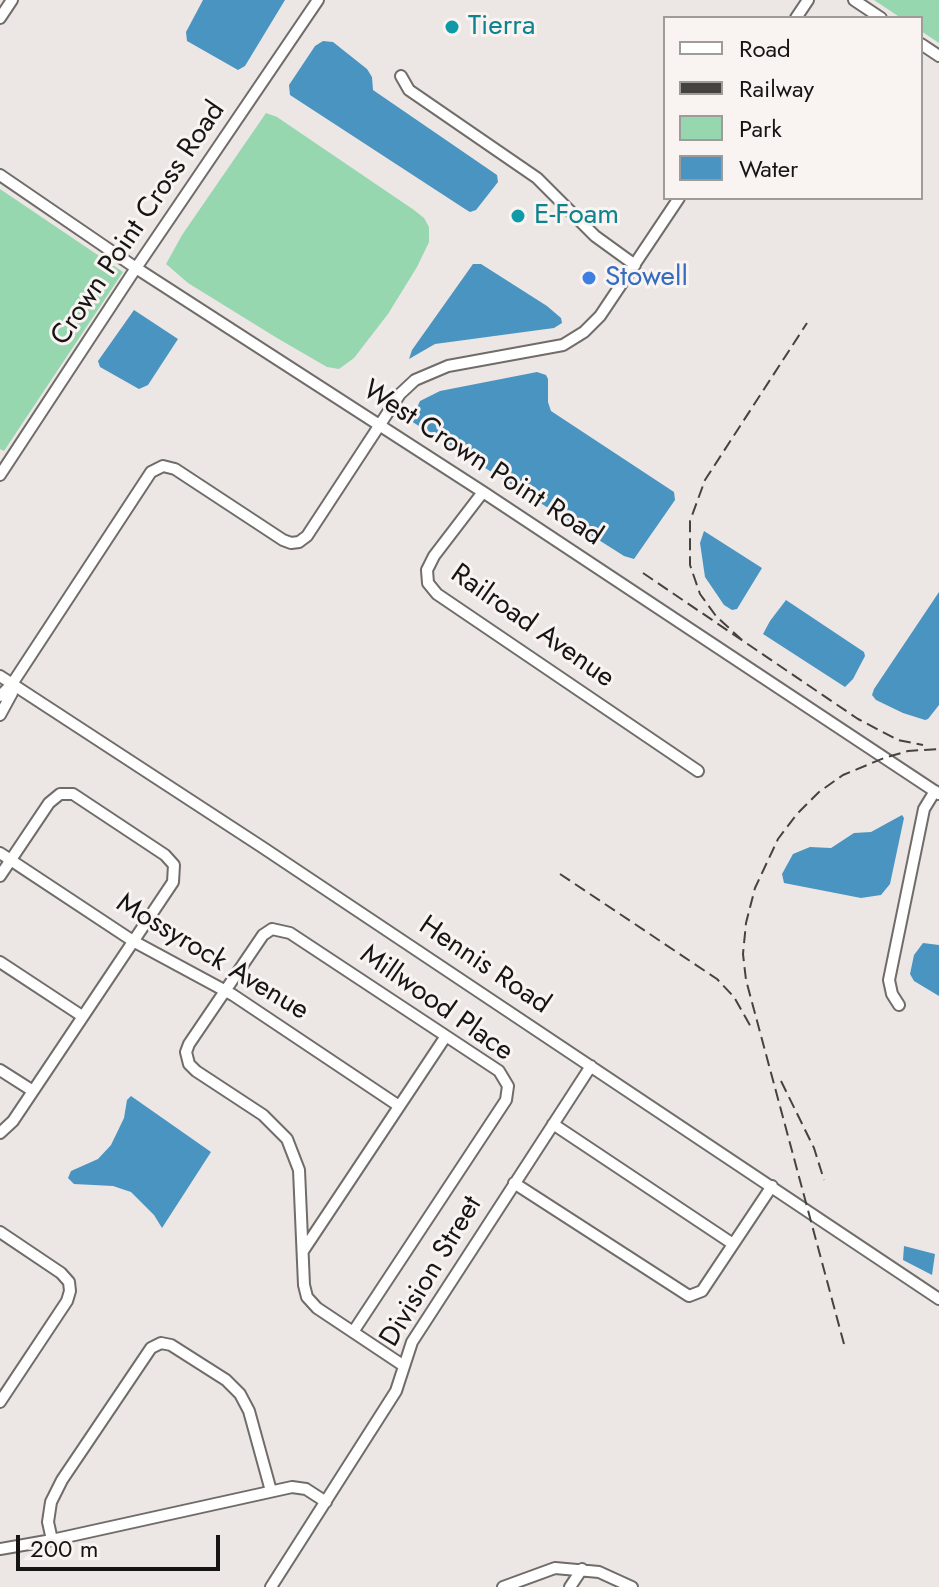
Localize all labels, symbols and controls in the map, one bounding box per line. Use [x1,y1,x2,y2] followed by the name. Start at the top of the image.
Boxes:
[468,10,535,44] place label: Tierra
[663,16,923,200] legend
[443,18,461,36] marker: Tierra
[739,31,791,66] text: Road
[739,71,814,106] text: Railway
[45,96,233,352] street label: Crown Point Cross Road
[739,111,782,146] text: Park
[739,151,798,186] text: Water
[534,199,619,233] place label: E-Foam
[509,207,527,225] marker: E-Foam
[605,261,688,295] place label: Stowell
[580,269,598,287] marker: Stowell
[356,374,608,554] street label: West Crown Point Road
[444,558,620,696] street label: Railroad Avenue
[110,887,314,1029] street label: Mossyrock Avenue
[412,910,556,1022] street label: Hennis Road
[353,939,519,1069] street label: Millwood Place
[374,1191,490,1353] street label: Division Street
[20,1519,224,1569] scale bar
[30,1531,98,1566] text: 200 m

